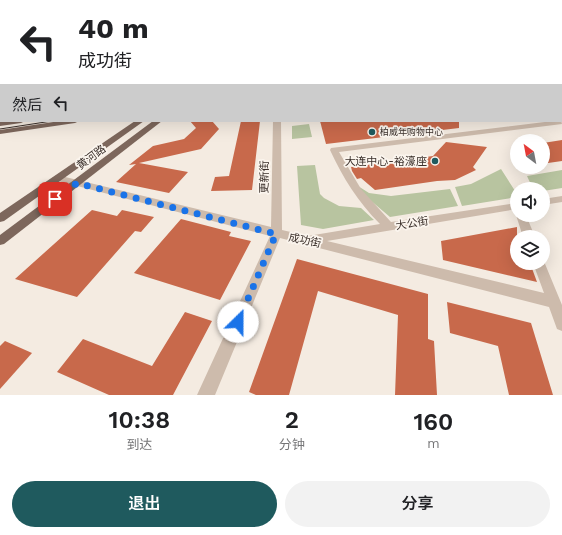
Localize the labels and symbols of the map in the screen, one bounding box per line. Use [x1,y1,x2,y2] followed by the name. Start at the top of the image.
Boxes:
[380,126,443,137] place label: 柏威年购物中心
[367,127,377,137] marker: 柏威年购物中心
[510,134,550,174] north arrow
[74,142,108,173] street label: 黄河路
[344,155,427,168] place label: 大连中心-裕濠座
[430,156,440,166] marker: 大连中心-裕濠座
[258,160,271,194] street label: 更新街
[38,182,72,216] pin
[395,214,429,232] street label: 大公街
[287,231,322,250] street label: 成功街
[217,301,259,343] position arrow

